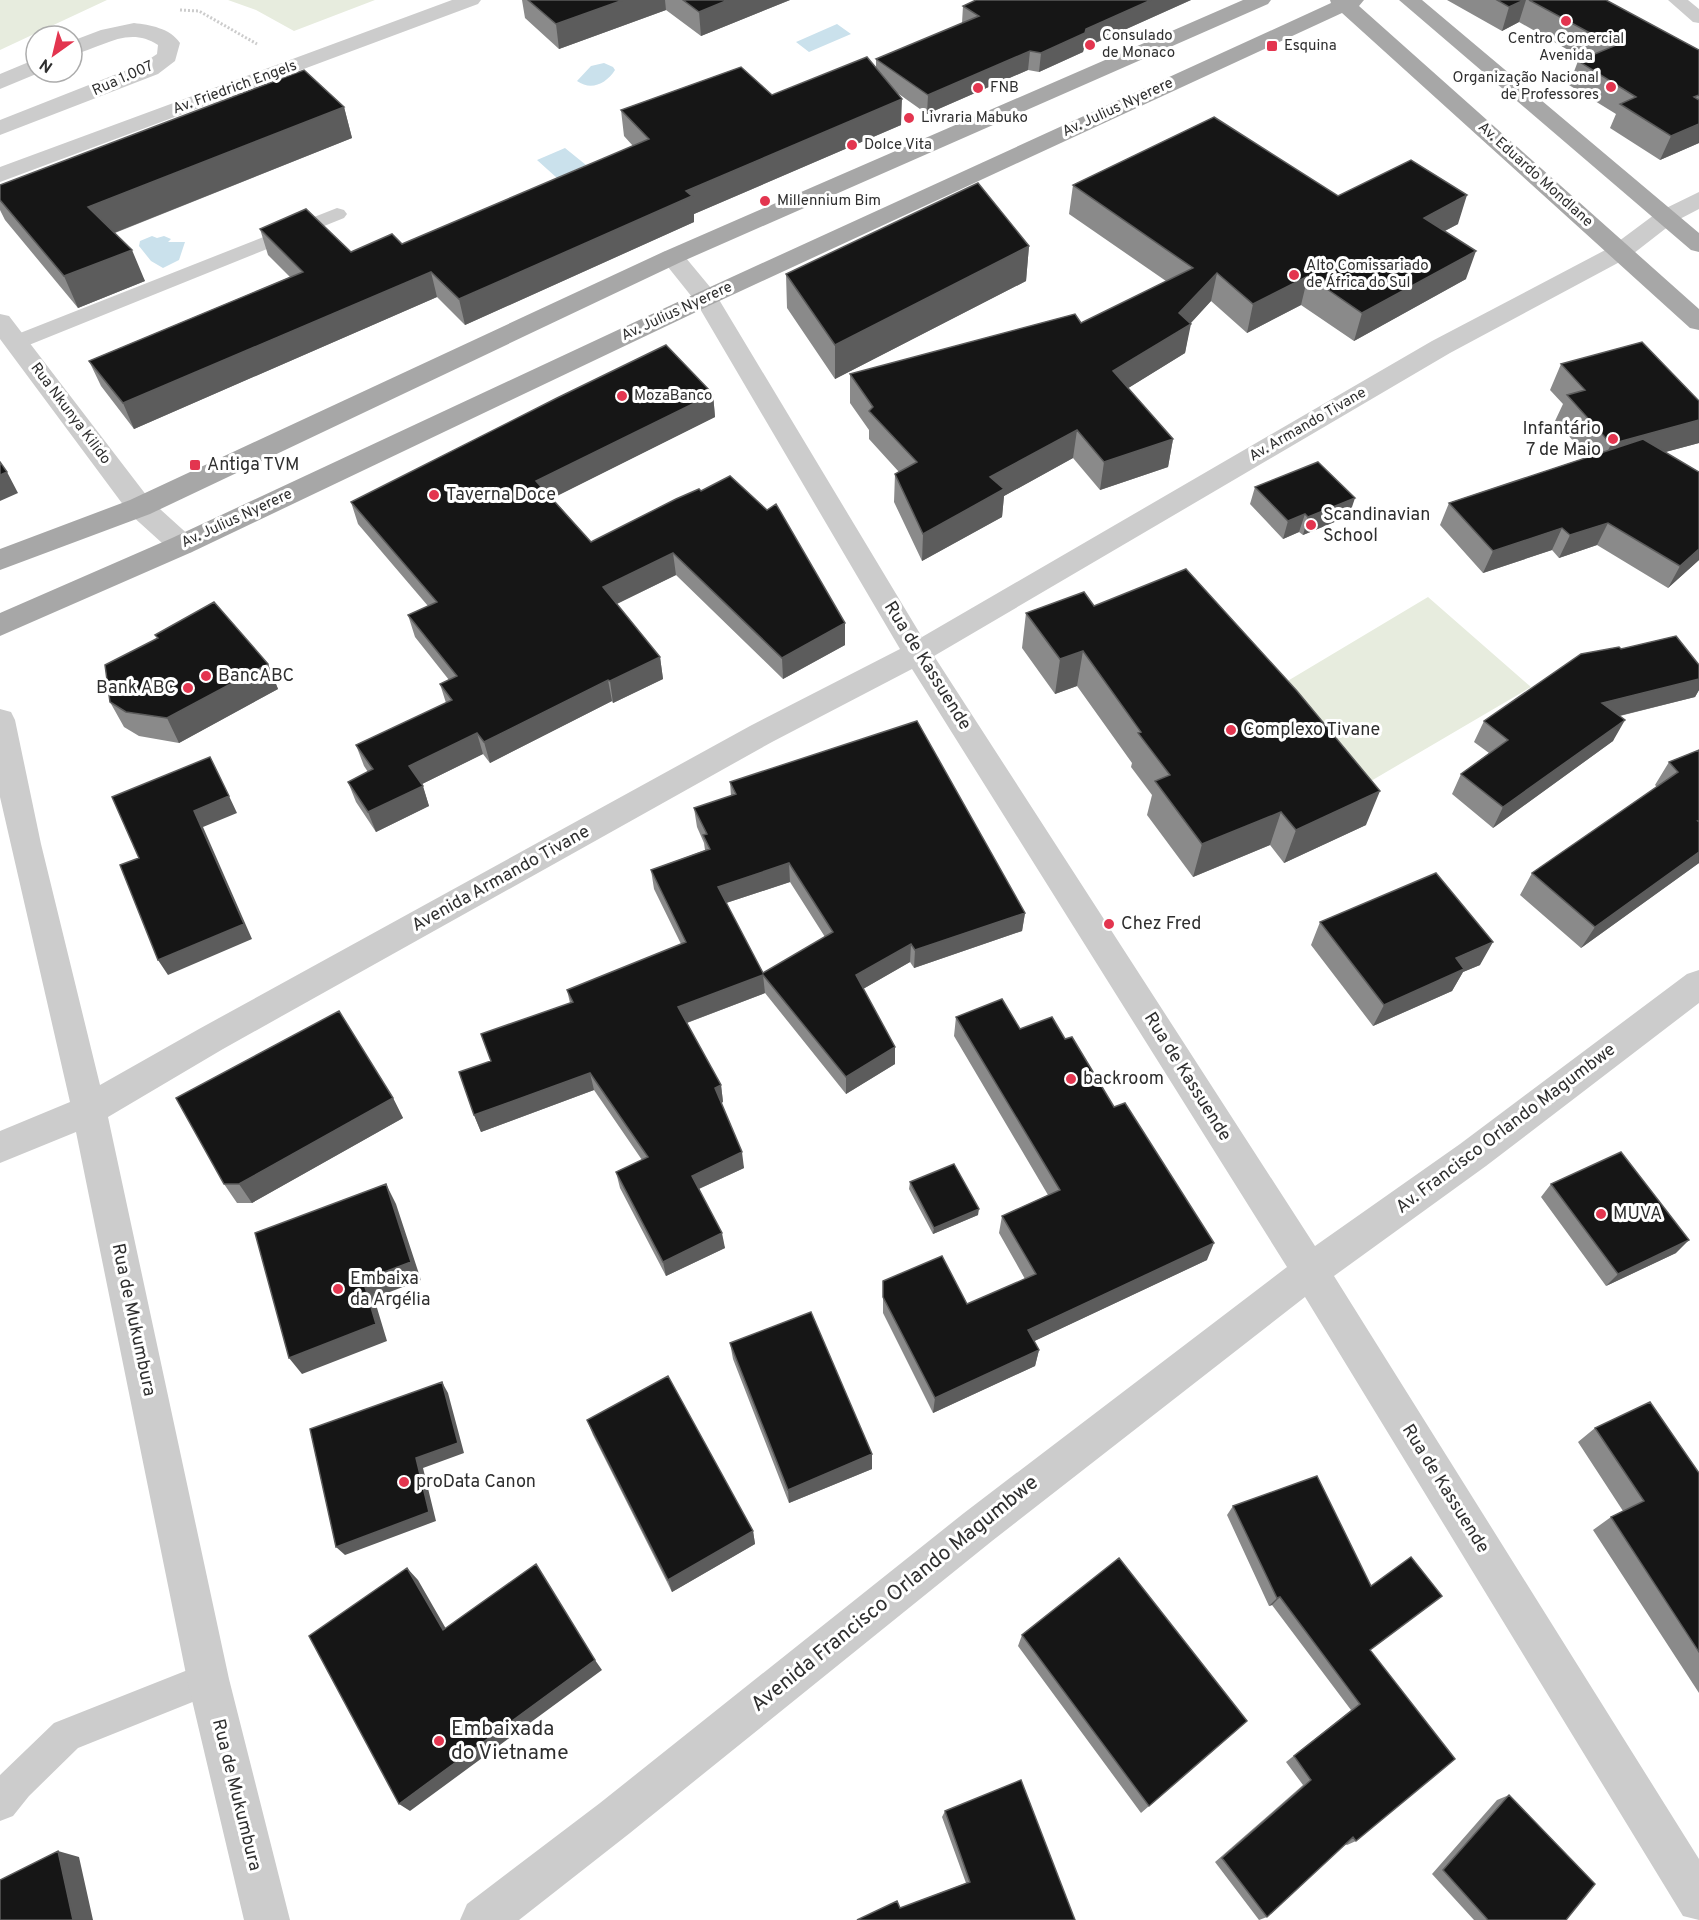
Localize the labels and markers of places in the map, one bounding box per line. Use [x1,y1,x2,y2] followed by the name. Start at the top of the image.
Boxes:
[1559,14,1573,28] marker: Centro Comercial Avenida
[1102,27,1175,63] place label: Consulado de Monaco
[1508,30,1624,66] place label: Centro Comercial Avenida
[1284,37,1337,56] place label: Esquina
[1083,38,1097,52] marker: Consulado de Monaco
[1265,39,1279,53] marker: Esquina
[1453,69,1599,105] place label: Organização Nacional de Professores
[990,79,1019,98] place label: FNB
[1604,80,1618,94] marker: Organização Nacional de Professores
[971,81,985,95] marker: FNB
[921,109,1028,128] place label: Livraria Mabuko
[902,111,916,125] marker: Livraria Mabuko
[864,136,932,155] place label: Dolce Vita
[845,138,859,152] marker: Dolce Vita
[777,192,881,211] place label: Millennium Bim
[758,194,772,208] marker: Millennium Bim
[1306,257,1429,293] place label: Alto Comissariado de África do Sul
[1287,268,1301,282] marker: Alto Comissariado de África do Sul
[634,387,713,406] place label: MozaBanco
[615,389,629,403] marker: MozaBanco
[1522,418,1601,462] place label: Infantário 7 de Maio
[1606,432,1620,446] marker: Infantário 7 de Maio
[207,454,300,477] place label: Antiga TVM
[188,458,202,472] marker: Antiga TVM
[446,484,556,507] place label: Taverna Doce
[427,488,441,502] marker: Taverna Doce
[1323,504,1430,548] place label: Scandinavian School
[1304,518,1318,532] marker: Scandinavian School
[218,665,294,688] place label: BancABC
[199,669,213,683] marker: BancABC
[96,677,176,700] place label: Bank ABC
[181,681,195,695] marker: Bank ABC
[1243,719,1380,742] place label: Complexo Tivane
[1224,723,1238,737] marker: Complexo Tivane
[1121,913,1201,936] place label: Chez Fred
[1102,917,1116,931] marker: Chez Fred
[1083,1068,1164,1091] place label: backroom
[1064,1072,1078,1086] marker: backroom
[1613,1203,1662,1226] place label: MUVA
[1594,1207,1608,1221] marker: MUVA
[350,1268,430,1312] place label: Embaixa da Argélia
[331,1282,345,1296] marker: Embaixa da Argélia
[416,1471,536,1494] place label: proData Canon
[397,1475,411,1489] marker: proData Canon
[451,1716,568,1767] place label: Embaixada do Vietname
[432,1734,446,1748] marker: Embaixada do Vietname

